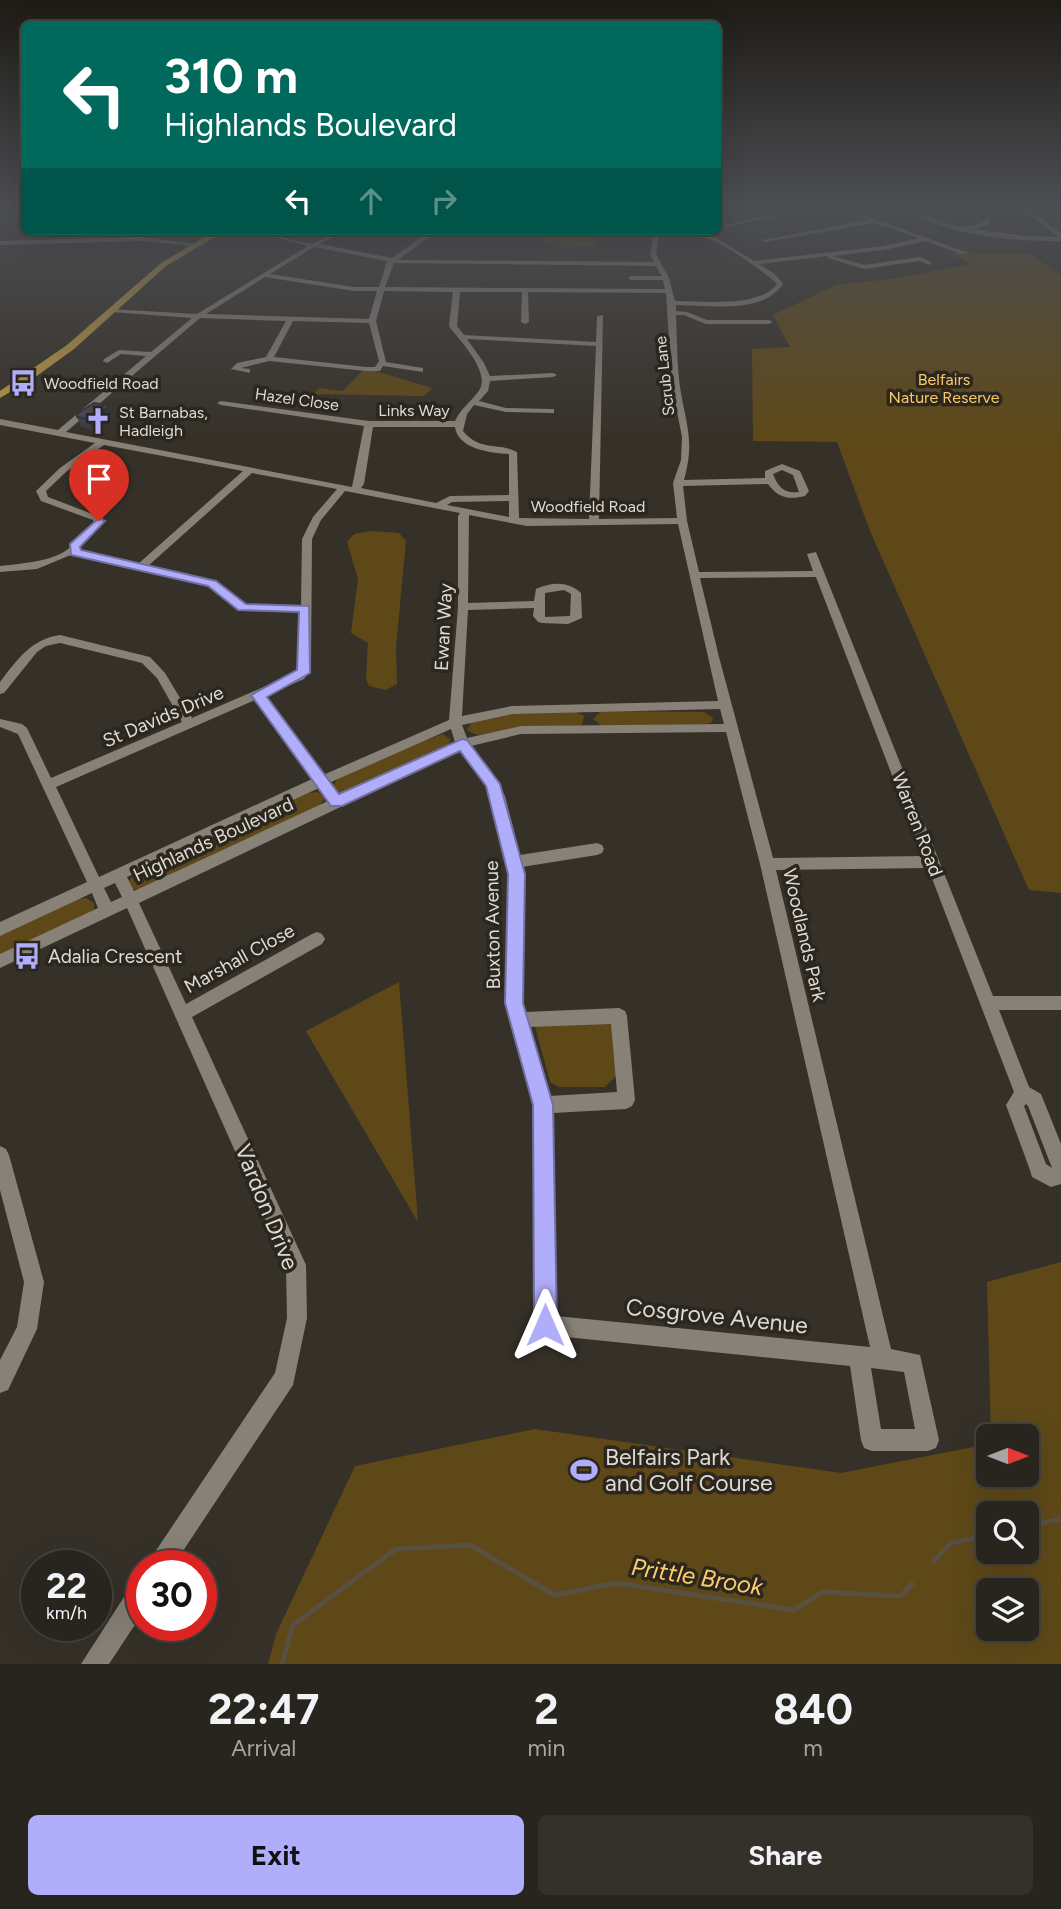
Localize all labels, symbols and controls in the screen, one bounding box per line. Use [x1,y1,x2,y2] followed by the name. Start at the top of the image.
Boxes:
[164,46,298,105] text: 310 m
[49,49,140,140] icon: left
[164,106,457,144] text: Highlands Boulevard
[279,182,317,220] icon: left
[352,182,390,220] icon: ahead
[425,182,463,220] icon: right
[651,335,678,417] street label: Scrub Lane
[8,368,38,398] bus stop icon: Woodfield Road
[889,370,1000,407] park label: Belfairs Nature Reserve
[44,374,159,393] place label: Woodfield Road
[254,384,340,415] street label: Hazel Close
[378,401,450,420] street label: Links Way
[119,403,208,440] place label: St Barnabas, Hadleigh
[83,406,113,436] church icon: St Barnabas, Hadleigh
[69,449,129,521] pin
[80,460,118,498] icon: arrive
[531,497,645,516] street label: Woodfield Road
[430,583,457,672] street label: Ewan Way
[99,681,227,752] street label: St Davids Drive
[887,769,948,879] street label: Warren Road
[129,792,297,887] street label: Highlands Boulevard
[480,860,505,990] street label: Buxton Avenue
[778,866,831,1005] street label: Woodlands Park
[180,919,298,998] street label: Marshall Close
[12,941,42,971] bus stop icon: Adalia Crescent
[48,945,182,968] place label: Adalia Crescent
[229,1140,305,1274] street label: Vardon Drive
[508,1288,582,1362] position arrow
[625,1293,809,1339] street label: Cosgrove Avenue
[976,1424,1040,1488] north arrow
[976,1424,1039,1641] map controls
[605,1443,773,1497] place label: Belfairs Park and Golf Course
[569,1455,599,1485] sports icon: Belfairs Park and Golf Course
[976,1501,1039,1564] button: search
[126,1550,217,1641] speed limit sign: 30
[629,1552,766,1601] water label: Prittle Brook
[46,1565,87,1607] text: 22
[976,1578,1039,1641] button: layers
[46,1602,87,1624] text: km/h
[208,1684,319,1735] text: 22:47
[534,1684,559,1735] text: 2
[773,1684,853,1735] text: 840
[231,1734,296,1762] text: Arrival
[527,1734,565,1762] text: min
[803,1734,823,1762] text: m
[28,1815,524,1895] button: Exit
[538,1815,1033,1895] button: Share

